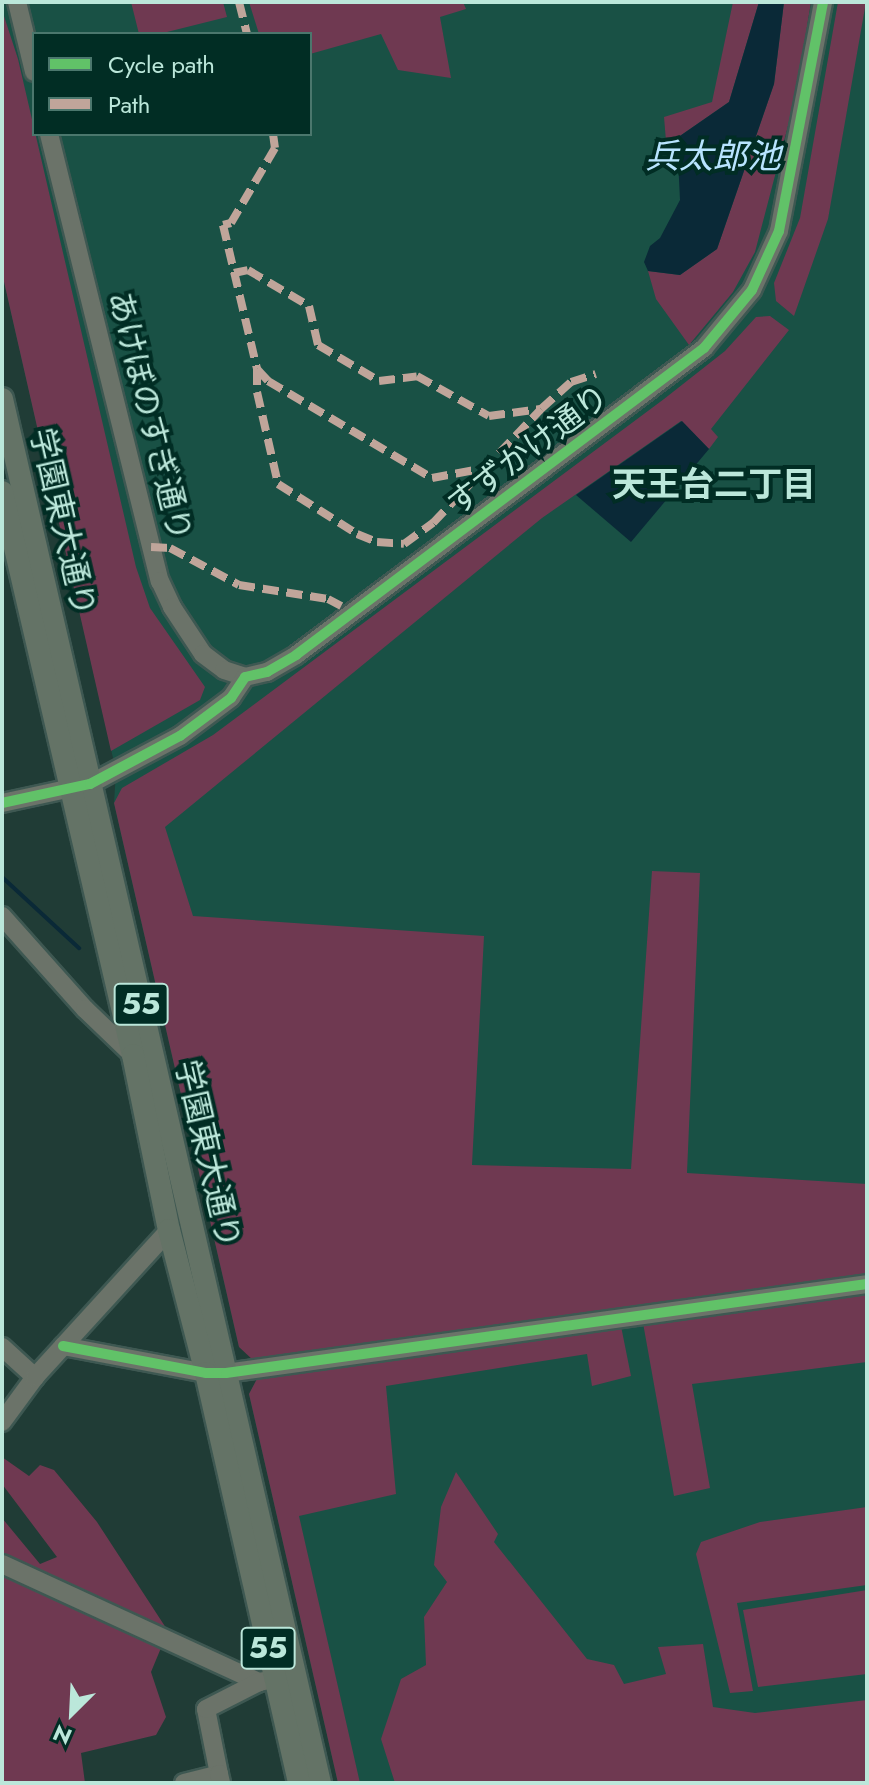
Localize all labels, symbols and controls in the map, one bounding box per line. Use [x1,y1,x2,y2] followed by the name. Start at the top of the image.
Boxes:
[32,32,312,136] legend
[108,47,215,82] text: Cycle path
[108,87,150,122] text: Path
[645,137,781,177] water label: 兵太郎池
[100,287,200,545] street label: あけぼのすぎ通り
[440,377,616,523] street label: すずかけ通り
[23,424,103,620] street label: 学園東大通り
[612,465,816,505] district label: 天王台二丁目
[113,978,169,1030] road number: 55
[168,1056,248,1252] street label: 学園東大通り
[240,1622,296,1674] road number: 55
[32,1673,112,1753] north arrow
[48,1717,77,1753] text: N

